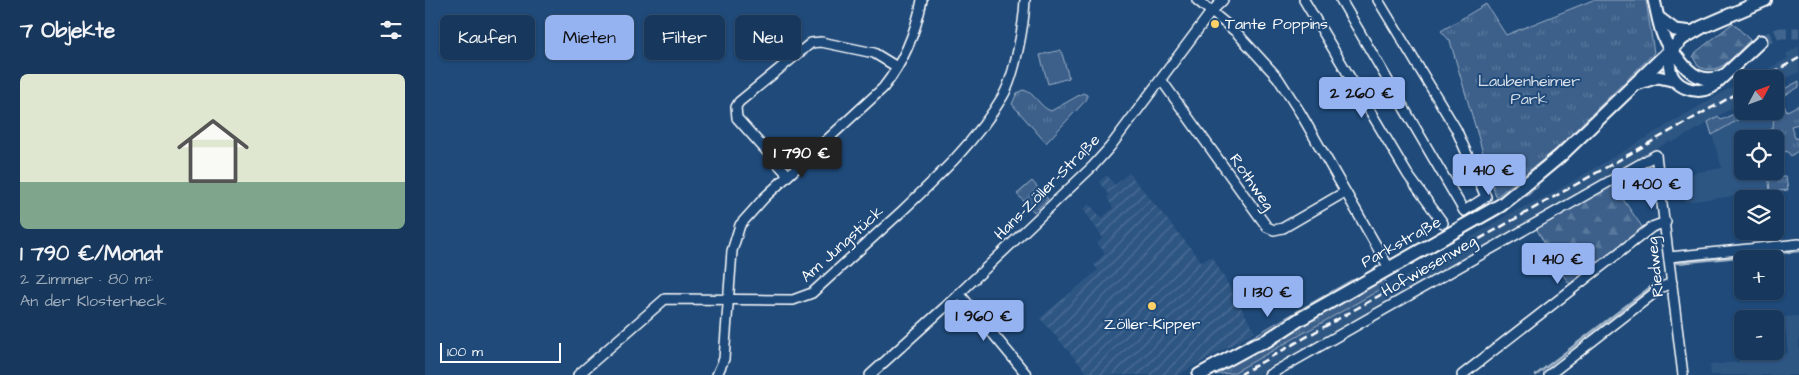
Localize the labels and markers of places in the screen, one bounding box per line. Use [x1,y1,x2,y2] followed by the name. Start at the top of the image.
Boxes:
[1225,13,1328,35] place label: Tante Poppins
[1209,18,1221,30] marker: Tante Poppins
[1316,76,1408,119] pin: 2 260 €
[756,136,848,179] pin: 1 790 €
[1443,154,1535,196] pin: 1 410 €
[1606,168,1698,210] pin: 1 400 €
[1512,242,1604,285] pin: 1 410 €
[1222,276,1314,318] pin: 1 130 €
[938,300,1030,342] pin: 1 960 €
[1146,300,1158,312] marker: Zöller-Kipper
[1104,313,1200,335] place label: Zöller-Kipper

